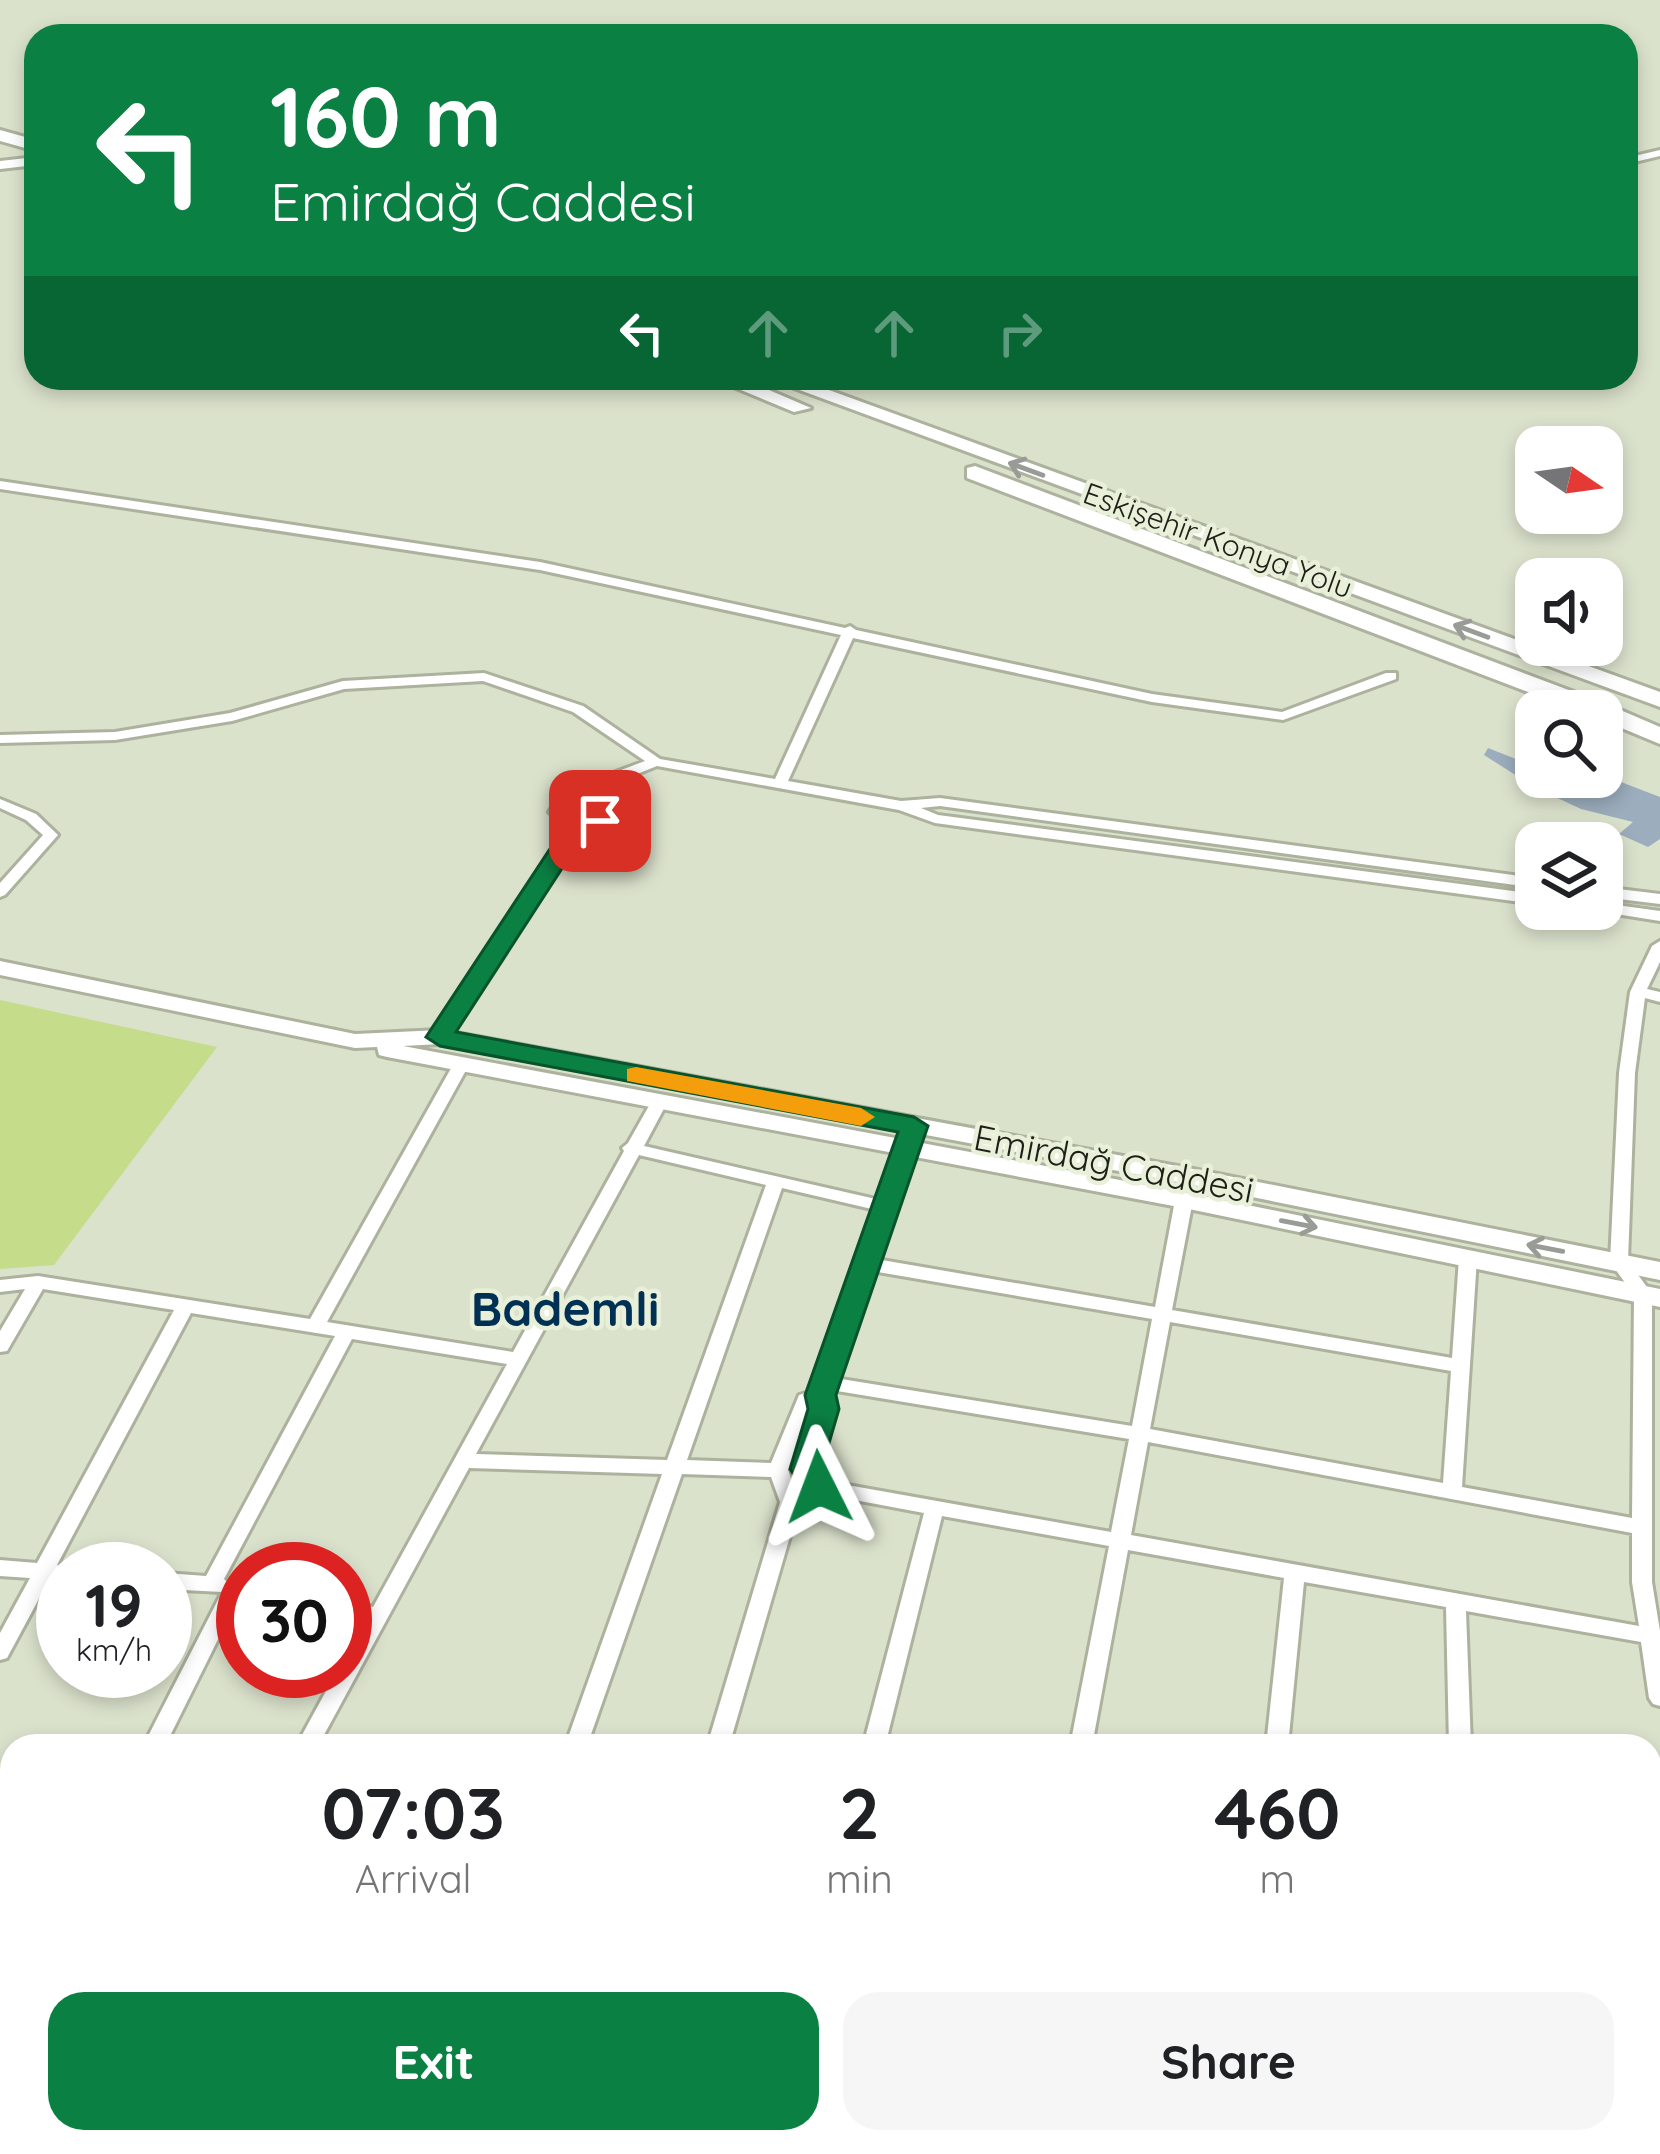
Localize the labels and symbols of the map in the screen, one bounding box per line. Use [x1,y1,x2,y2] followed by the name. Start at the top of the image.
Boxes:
[1515,426,1623,534] north arrow
[1008,457,1045,479] one-way arrow
[1078,474,1358,606] street label: Eskişehir Konya Yolu
[1453,619,1490,640] one-way arrow
[549,770,651,872] pin
[970,1114,1258,1212] street label: Emirdağ Caddesi
[1279,1213,1317,1236] one-way arrow
[1527,1236,1566,1258] one-way arrow
[471,1278,659,1338] district label: Bademli
[756,1424,882,1550] position arrow
[216,1542,372,1698] speed limit sign: 30

